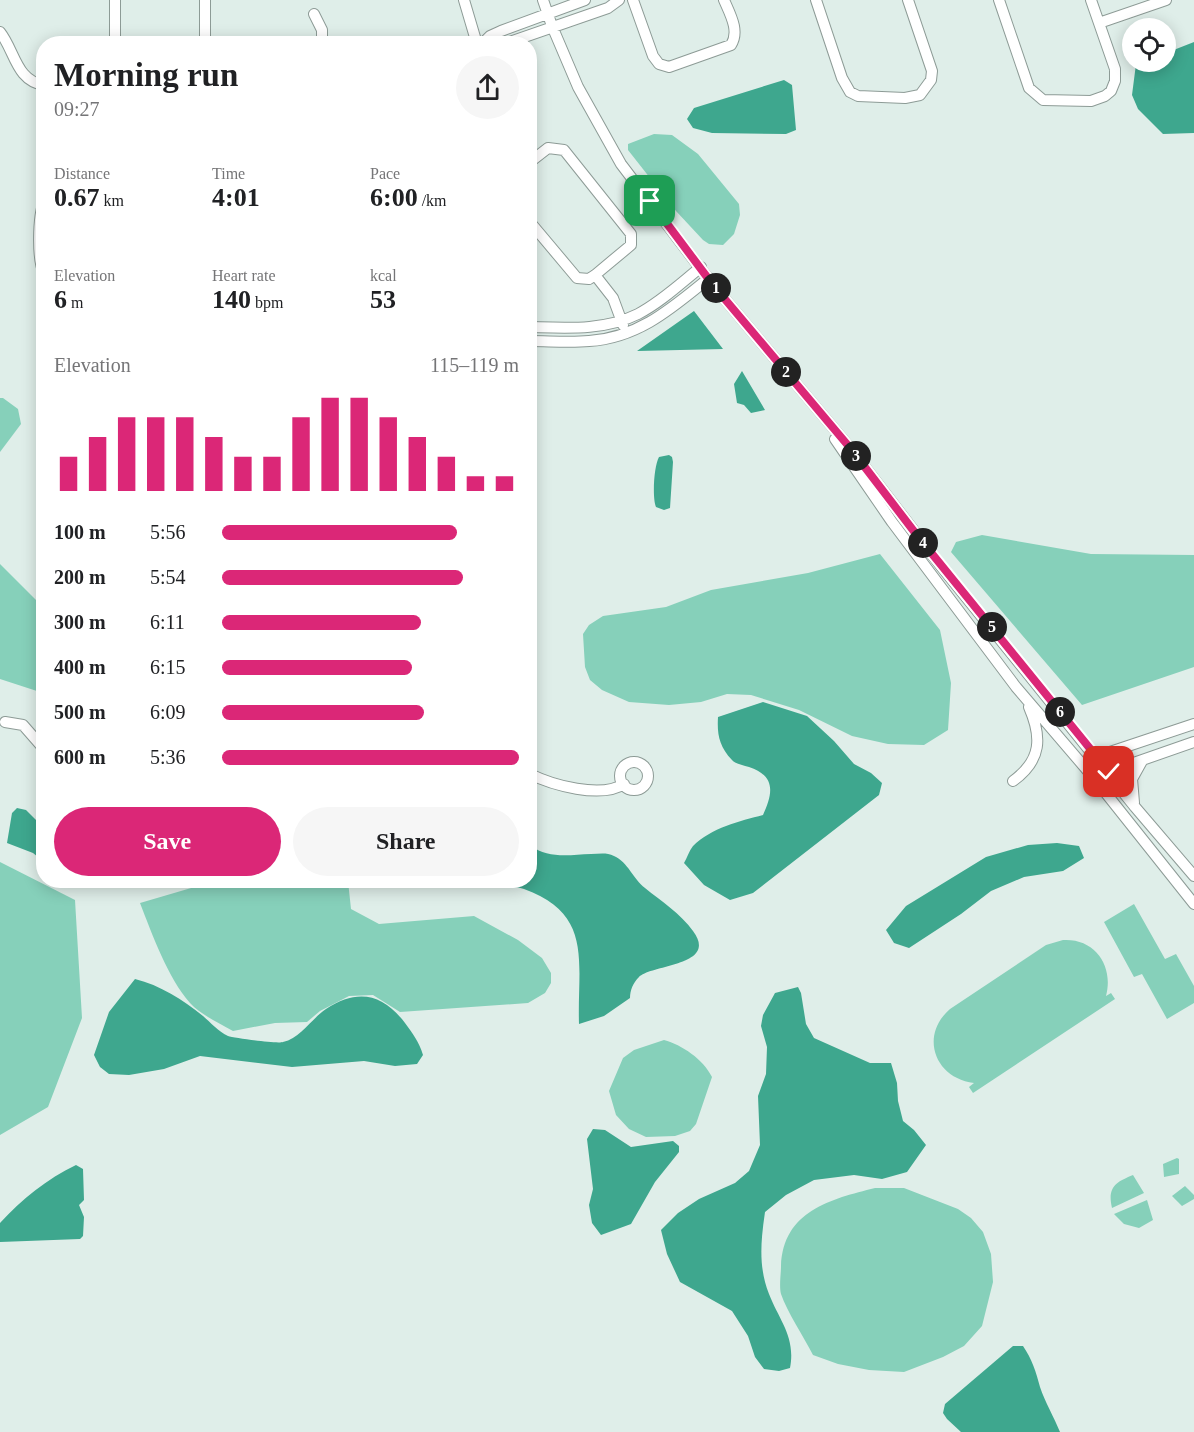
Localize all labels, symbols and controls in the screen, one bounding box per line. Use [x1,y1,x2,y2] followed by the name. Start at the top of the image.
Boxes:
[1122,18,1176,72] map controls
[1122,18,1176,72] button: locate
[456,56,519,119] button: share
[54,57,238,93] text: Morning run
[54,98,100,120] text: 09:27
[54,165,110,182] text: Distance
[212,165,245,182] text: Time
[370,165,400,182] text: Pace
[624,175,675,226] pin
[54,183,100,212] text: 0.67
[212,183,260,212] text: 4:01
[370,183,418,212] text: 6:00
[633,184,666,217] icon: arrive
[100,192,124,209] text: km
[418,192,447,209] text: /km
[54,267,115,284] text: Elevation
[212,267,276,284] text: Heart rate
[370,267,397,284] text: kcal
[701,273,731,303] pin: 1
[712,279,720,296] text: 1
[54,285,67,314] text: 6
[212,285,251,314] text: 140
[370,285,396,314] text: 53
[67,294,83,311] text: m
[251,294,283,311] text: bpm
[54,354,131,376] text: Elevation
[430,354,519,376] text: 115–119 m
[771,357,801,387] pin: 2
[782,363,790,380] text: 2
[841,441,871,471] pin: 3
[852,447,860,464] text: 3
[54,521,106,543] text: 100 m
[150,521,186,543] text: 5:56
[908,528,938,558] pin: 4
[919,534,927,551] text: 4
[54,566,106,588] text: 200 m
[150,566,186,588] text: 5:54
[54,611,106,633] text: 300 m
[150,611,185,633] text: 6:11
[977,612,1007,642] pin: 5
[988,618,996,635] text: 5
[54,656,106,678] text: 400 m
[150,656,186,678] text: 6:15
[1045,697,1075,727] pin: 6
[54,701,106,723] text: 500 m
[150,701,186,723] text: 6:09
[1056,703,1064,720] text: 6
[54,746,106,768] text: 600 m
[150,746,186,768] text: 5:36
[1083,746,1134,797] pin
[1092,755,1125,788] icon: check
[54,807,281,876] button: Save
[293,807,519,876] button: Share

